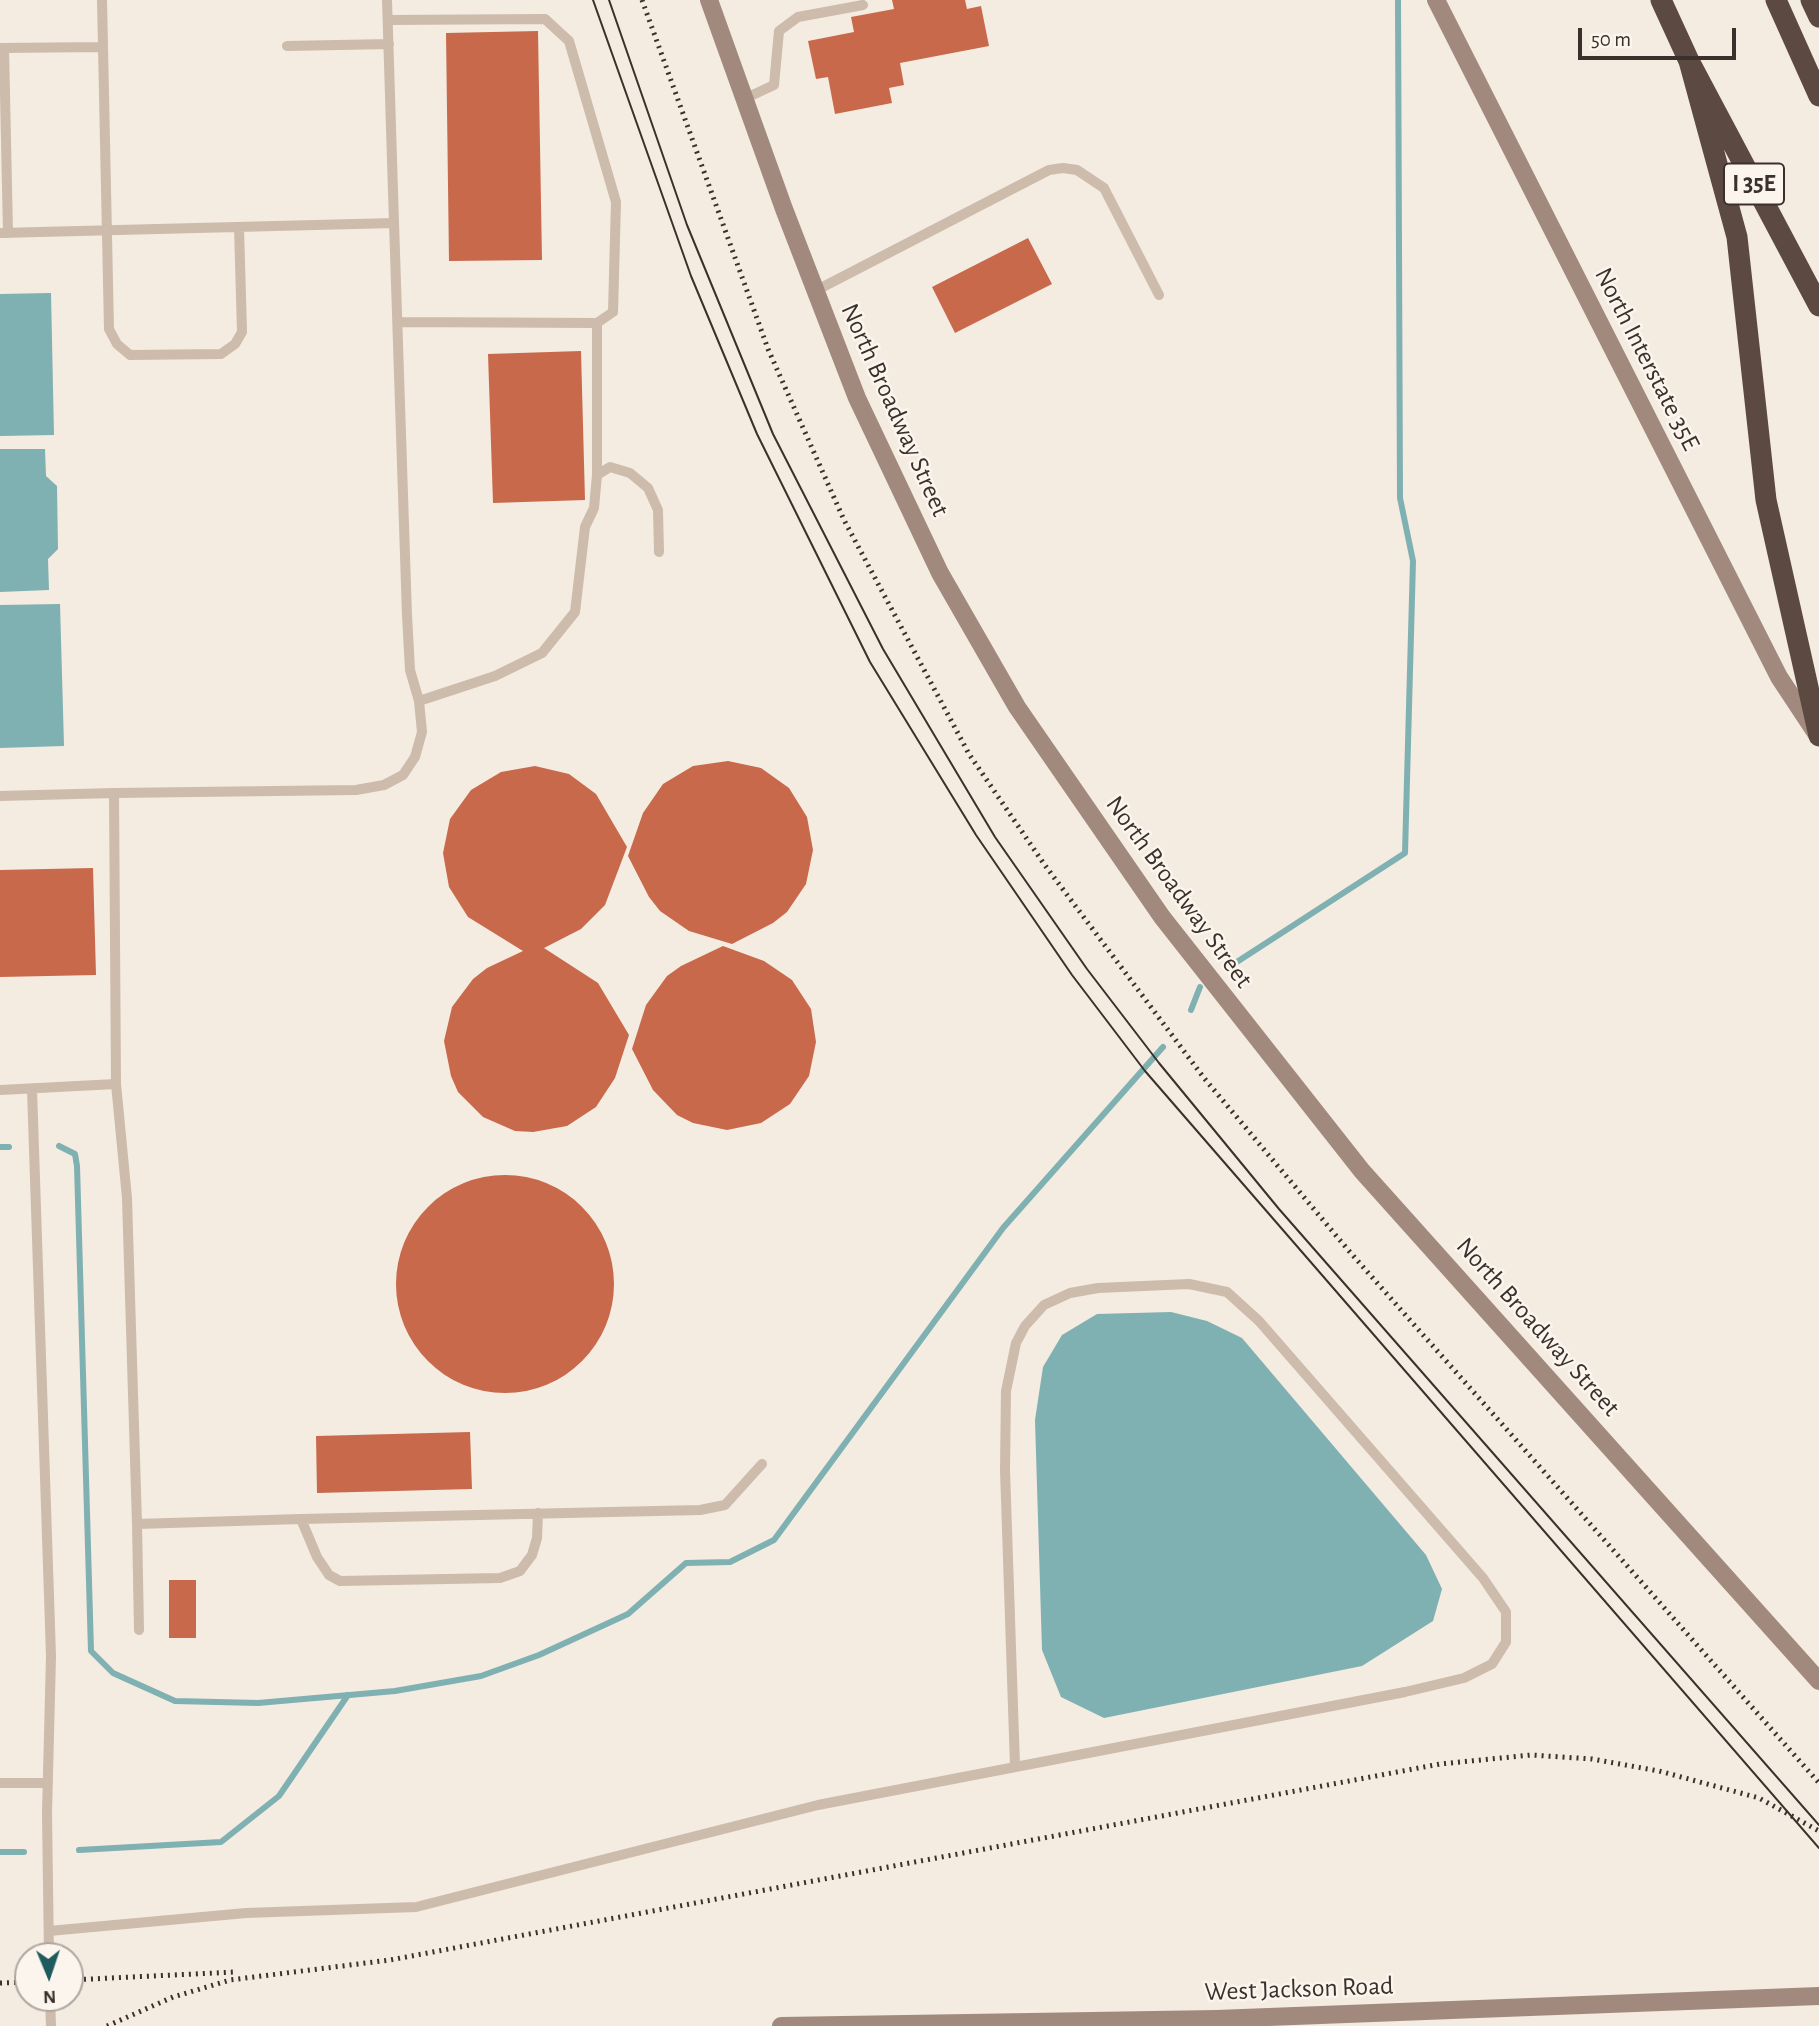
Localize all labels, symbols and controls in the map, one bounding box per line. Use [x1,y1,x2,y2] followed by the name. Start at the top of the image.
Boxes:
[1581,14,1738,58] scale bar
[1591,29,1631,50] text: 50 m
[1724,164,1784,204] road number: I 35E
[1587,262,1707,456] street label: North Interstate 35E
[834,299,956,521] street label: North Broadway Street
[1099,790,1259,994] street label: North Broadway Street
[1449,1231,1627,1423] street label: North Broadway Street
[14,1942,84,2012] north arrow
[1204,1970,1394,2008] street label: West Jackson Road
[43,1987,57,2006] text: N

